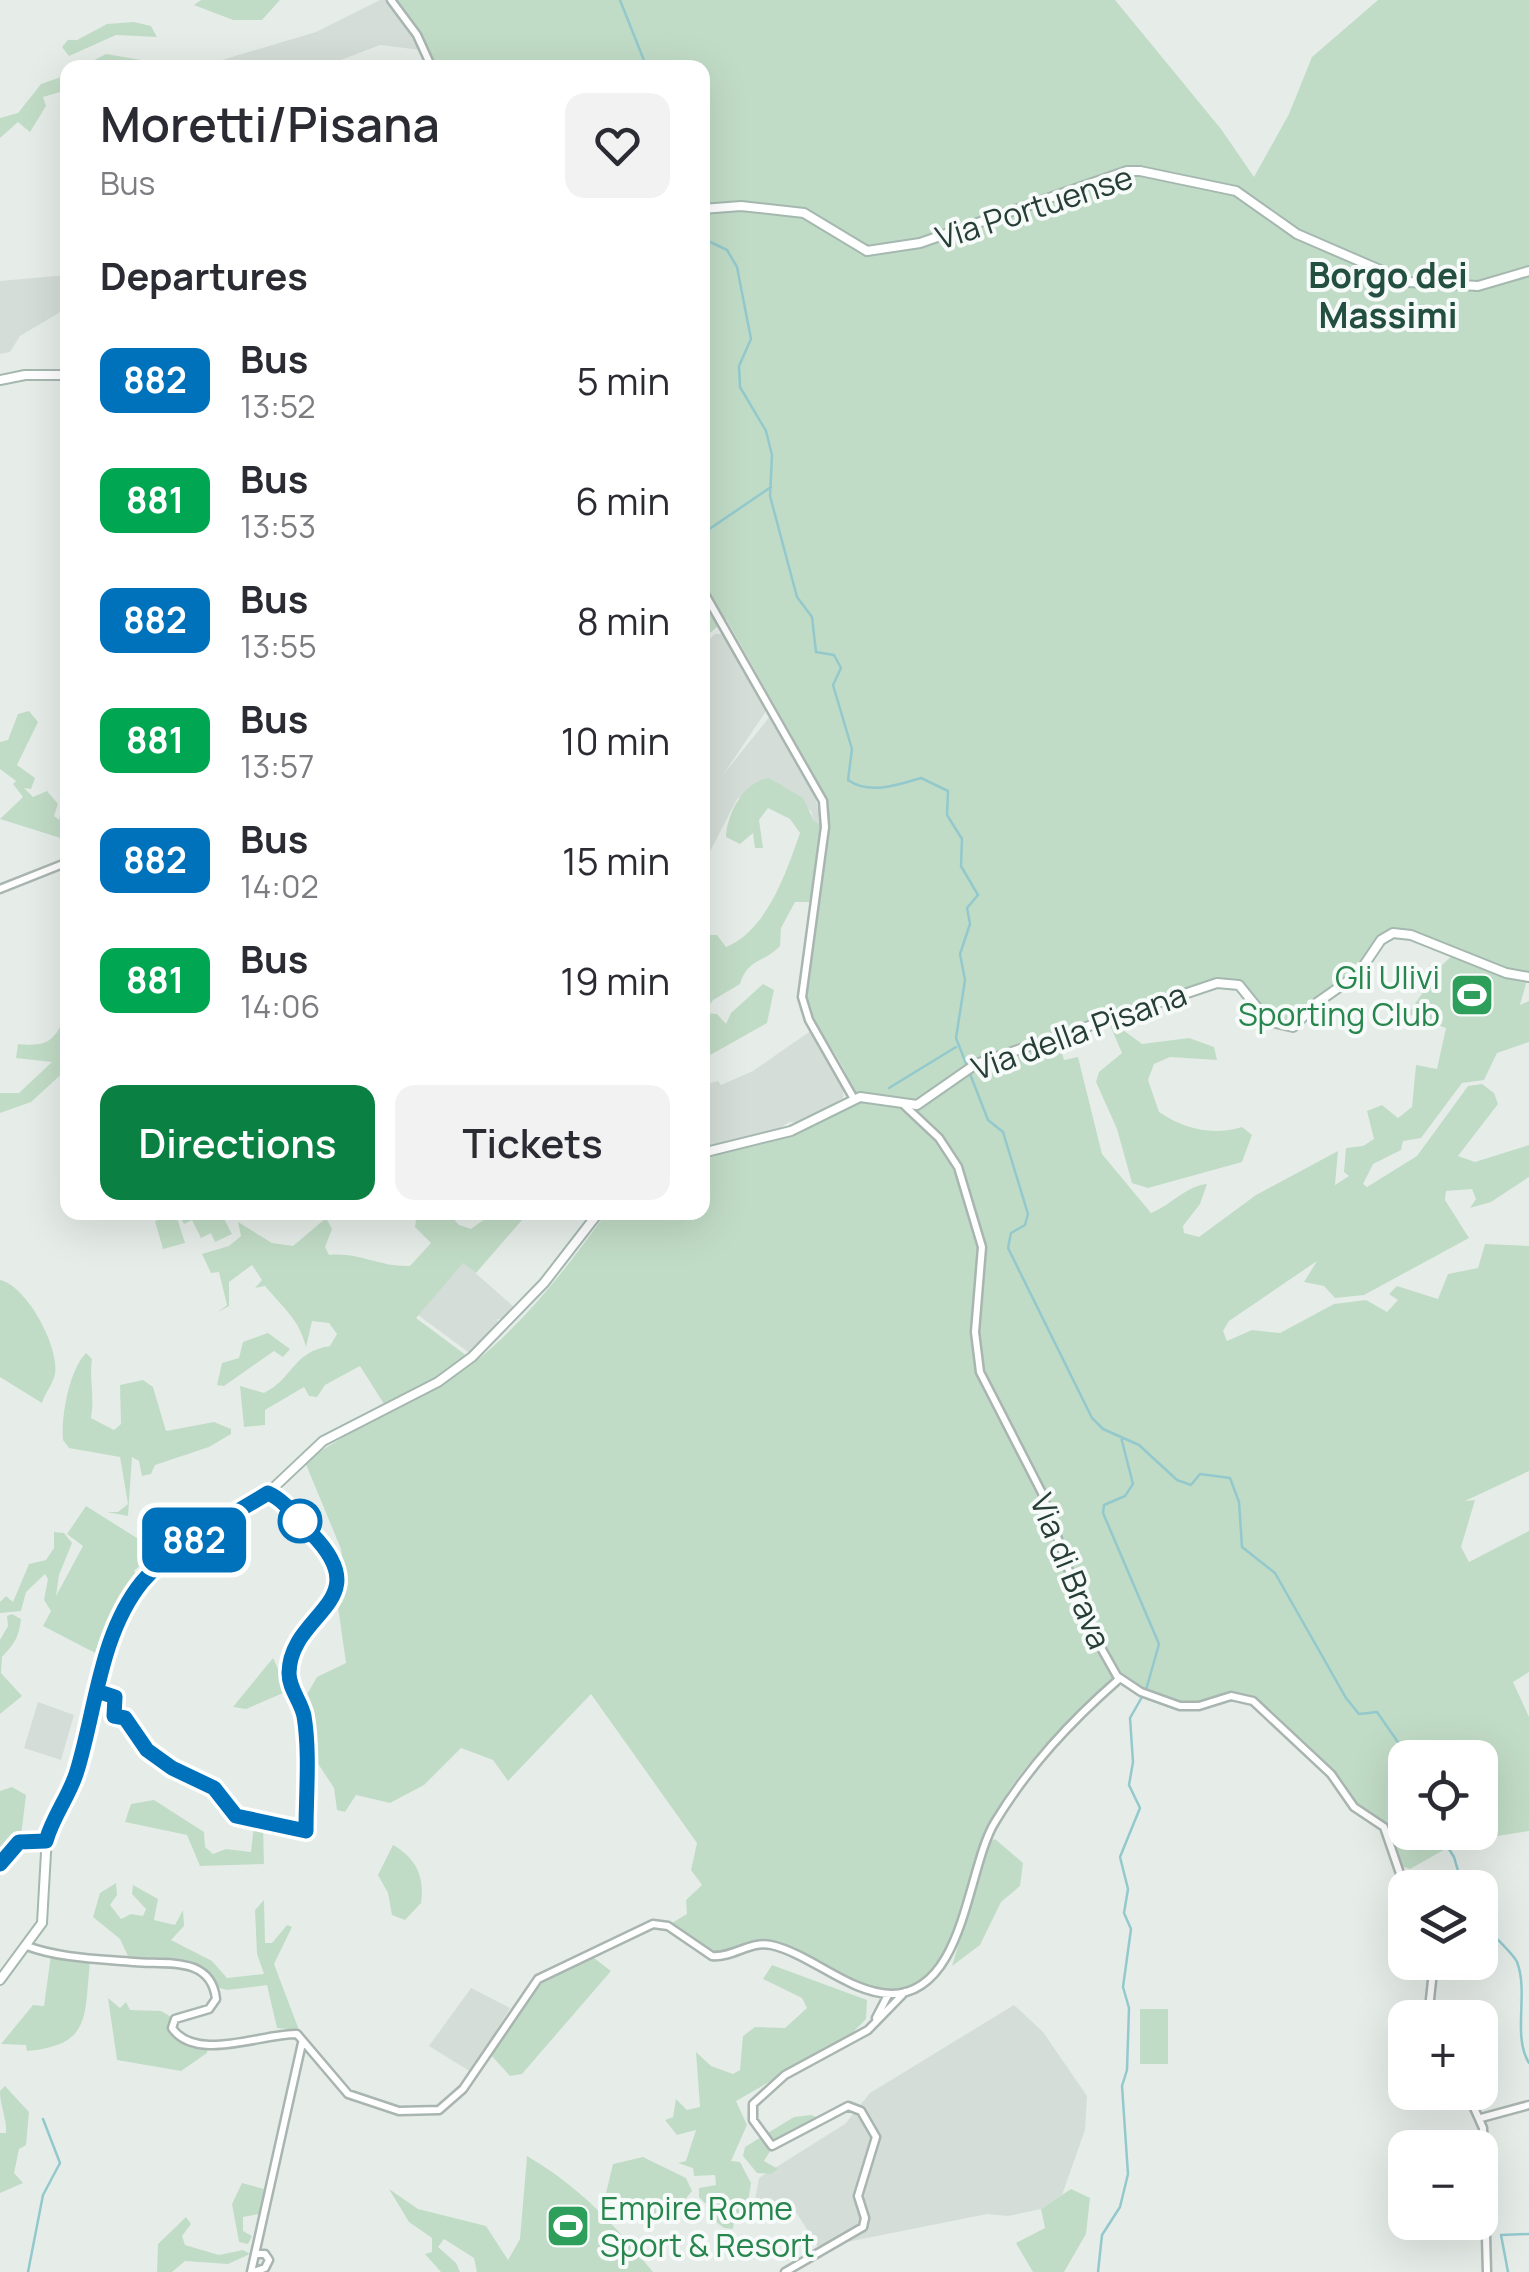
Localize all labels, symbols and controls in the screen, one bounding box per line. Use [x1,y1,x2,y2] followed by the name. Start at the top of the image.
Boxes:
[100,91,440,156] text: Moretti/Pisana
[565,93,670,198] button: heart
[930,154,1138,260] street label: Via Portuense
[100,161,155,205] text: Bus
[100,249,308,301] text: Departures
[1308,251,1468,339] district label: Borgo dei Massimi
[240,332,308,384] text: Bus
[577,354,670,406] text: 5 min
[123,356,187,404] text: 882
[240,384,316,428] text: 13:52
[240,452,308,504] text: Bus
[575,474,670,526] text: 6 min
[126,476,184,524] text: 881
[240,504,316,548] text: 13:53
[240,572,308,624] text: Bus
[577,594,670,646] text: 8 min
[123,596,187,644] text: 882
[240,624,317,668] text: 13:55
[240,692,308,744] text: Bus
[561,714,670,766] text: 10 min
[126,716,184,764] text: 881
[240,744,314,788] text: 13:57
[240,812,308,864] text: Bus
[562,834,670,886] text: 15 min
[123,836,187,884] text: 882
[240,864,319,908] text: 14:02
[240,932,308,984] text: Bus
[560,954,670,1006] text: 19 min
[1238,955,1440,1036] place label: Gli Ulivi Sporting Club
[126,956,184,1004] text: 881
[966,972,1192,1090] street label: Via della Pisana
[1449,972,1495,1018] sports icon: Gli Ulivi Sporting Club
[240,984,320,1028] text: 14:06
[100,1085,375,1200] button: Directions
[395,1085,670,1200] button: Tickets
[1020,1487,1122,1655] street label: Via di Brava
[279,1500,321,1542] unlabelled marker
[136,1508,252,1572] line badge: 882
[162,1516,226,1564] text: 882
[1388,1740,1498,2240] map controls
[1388,1740,1498,1850] button: locate
[1388,1870,1498,1980] button: layers
[1388,2000,1498,2110] button: +
[1388,2130,1498,2240] button: −
[600,2186,815,2267] place label: Empire Rome Sport & Resort
[545,2203,591,2249] sports icon: Empire Rome Sport & Resort

